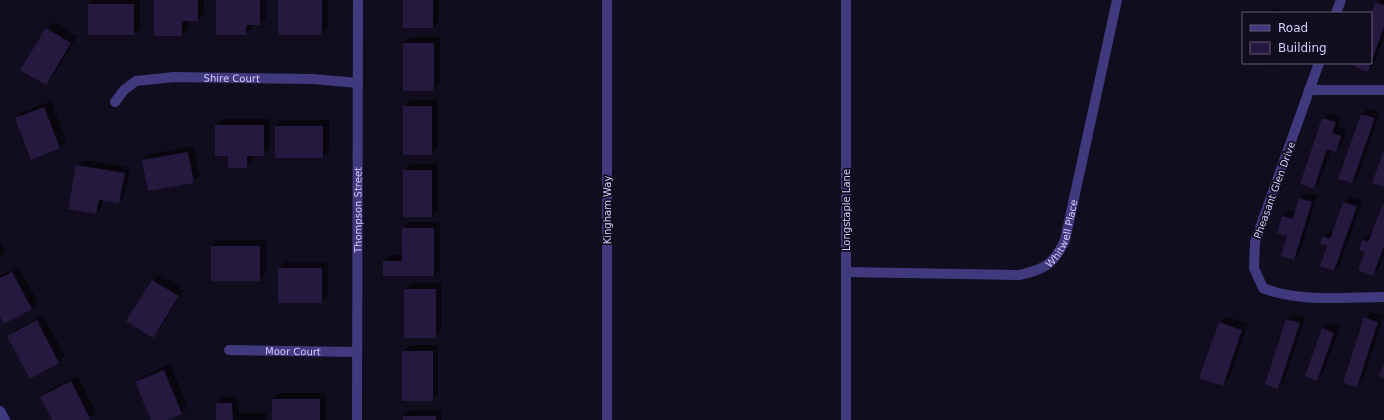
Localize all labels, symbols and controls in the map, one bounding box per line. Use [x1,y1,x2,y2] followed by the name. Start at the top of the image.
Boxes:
[1242,12,1372,64] legend
[1278,21,1308,35] text: Road
[1278,41,1327,55] text: Building
[204,72,260,84] street label: Shire Court
[1252,140,1297,240] street label: Pheasant Glen Drive
[352,167,364,254] street label: Thompson Street
[841,169,852,251] street label: Longstaple Lane
[602,176,613,244] street label: Kingham Way
[1044,199,1080,270] street label: Whitwell Place
[265,346,321,357] street label: Moor Court

